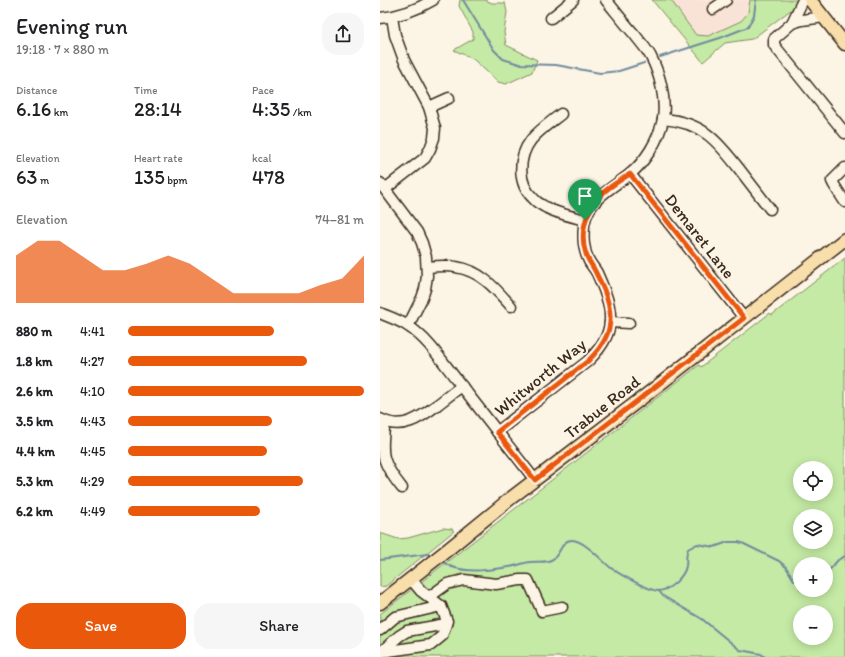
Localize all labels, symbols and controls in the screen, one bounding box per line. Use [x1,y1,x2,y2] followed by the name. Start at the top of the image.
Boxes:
[16,13,128,40] text: Evening run
[322,13,364,55] button: share
[16,42,109,57] text: 19:18 · 7 × 880 m
[16,84,57,97] text: Distance
[134,84,157,97] text: Time
[252,84,274,97] text: Pace
[16,97,51,121] text: 6.16
[134,97,182,121] text: 28:14
[252,97,290,121] text: 4:35
[51,106,68,119] text: km
[290,106,312,119] text: /km
[16,152,60,165] text: Elevation
[134,152,183,165] text: Heart rate
[252,152,272,165] text: kcal
[16,165,37,189] text: 63
[134,165,165,189] text: 135
[252,165,285,189] text: 478
[37,174,49,187] text: m
[165,174,188,187] text: bpm
[568,179,602,220] pin
[574,185,596,207] icon: arrive
[661,190,739,282] street label: Demaret Lane
[16,212,68,227] text: Elevation
[315,212,364,227] text: 74–81 m
[16,324,52,339] text: 880 m
[80,324,105,339] text: 4:41
[490,334,590,420] street label: Whitworth Way
[16,354,52,369] text: 1.8 km
[80,354,104,369] text: 4:27
[560,371,644,443] street label: Trabue Road
[16,384,53,399] text: 2.6 km
[80,384,105,399] text: 4:10
[16,414,53,429] text: 3.5 km
[80,414,106,429] text: 4:43
[16,444,55,459] text: 4.4 km
[80,444,106,459] text: 4:45
[793,461,833,645] map controls
[793,461,833,501] button: locate
[16,474,53,489] text: 5.3 km
[80,474,105,489] text: 4:29
[16,504,53,519] text: 6.2 km
[80,504,106,519] text: 4:49
[793,509,833,549] button: layers
[793,557,833,597] button: +
[16,603,186,649] button: Save
[194,603,364,649] button: Share
[793,605,833,645] button: −

